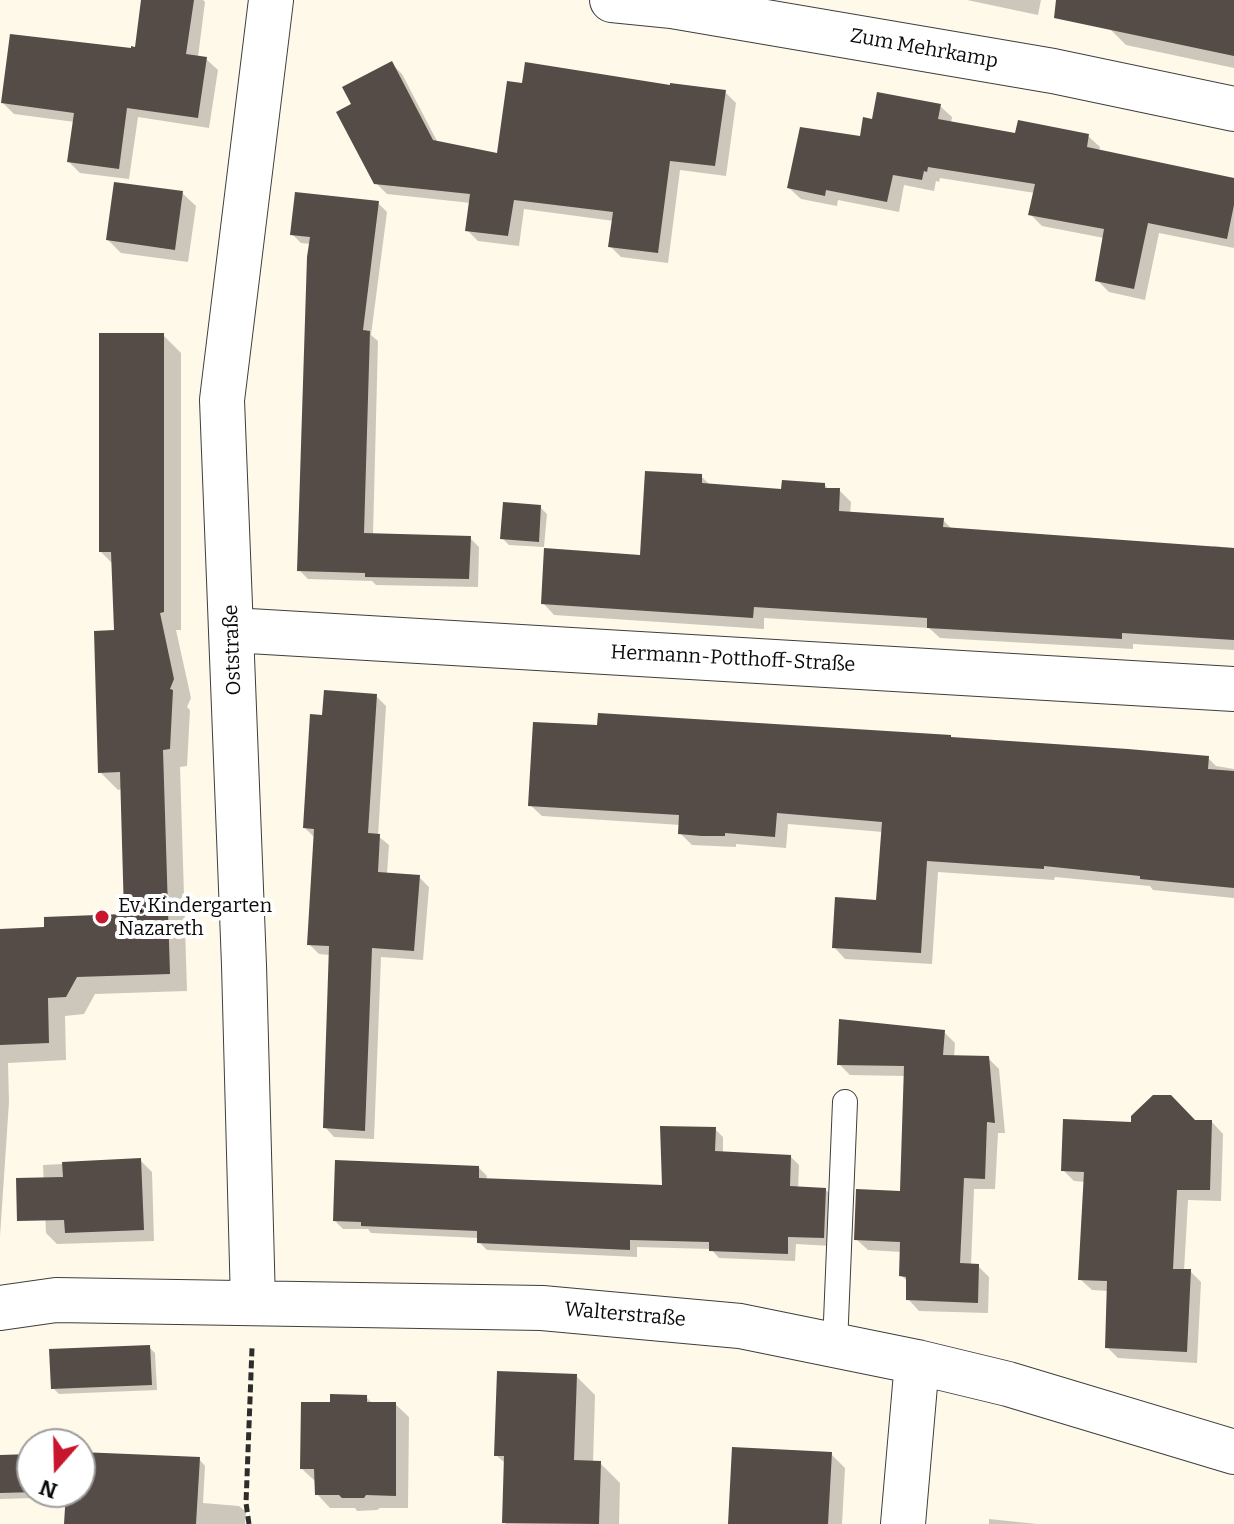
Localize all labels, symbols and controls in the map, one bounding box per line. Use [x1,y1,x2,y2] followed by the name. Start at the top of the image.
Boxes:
[848,24,1000,74] street label: Zum Mehrkamp
[219,604,247,696] street label: Oststraße
[610,641,856,677] street label: Hermann-Potthoff-Straße
[118,894,272,941] place label: Ev. Kindergarten Nazareth
[93,908,111,926] marker: Ev. Kindergarten Nazareth
[563,1298,687,1332] street label: Walterstraße
[16,1428,96,1508] north arrow
[36,1474,61,1505] text: N

